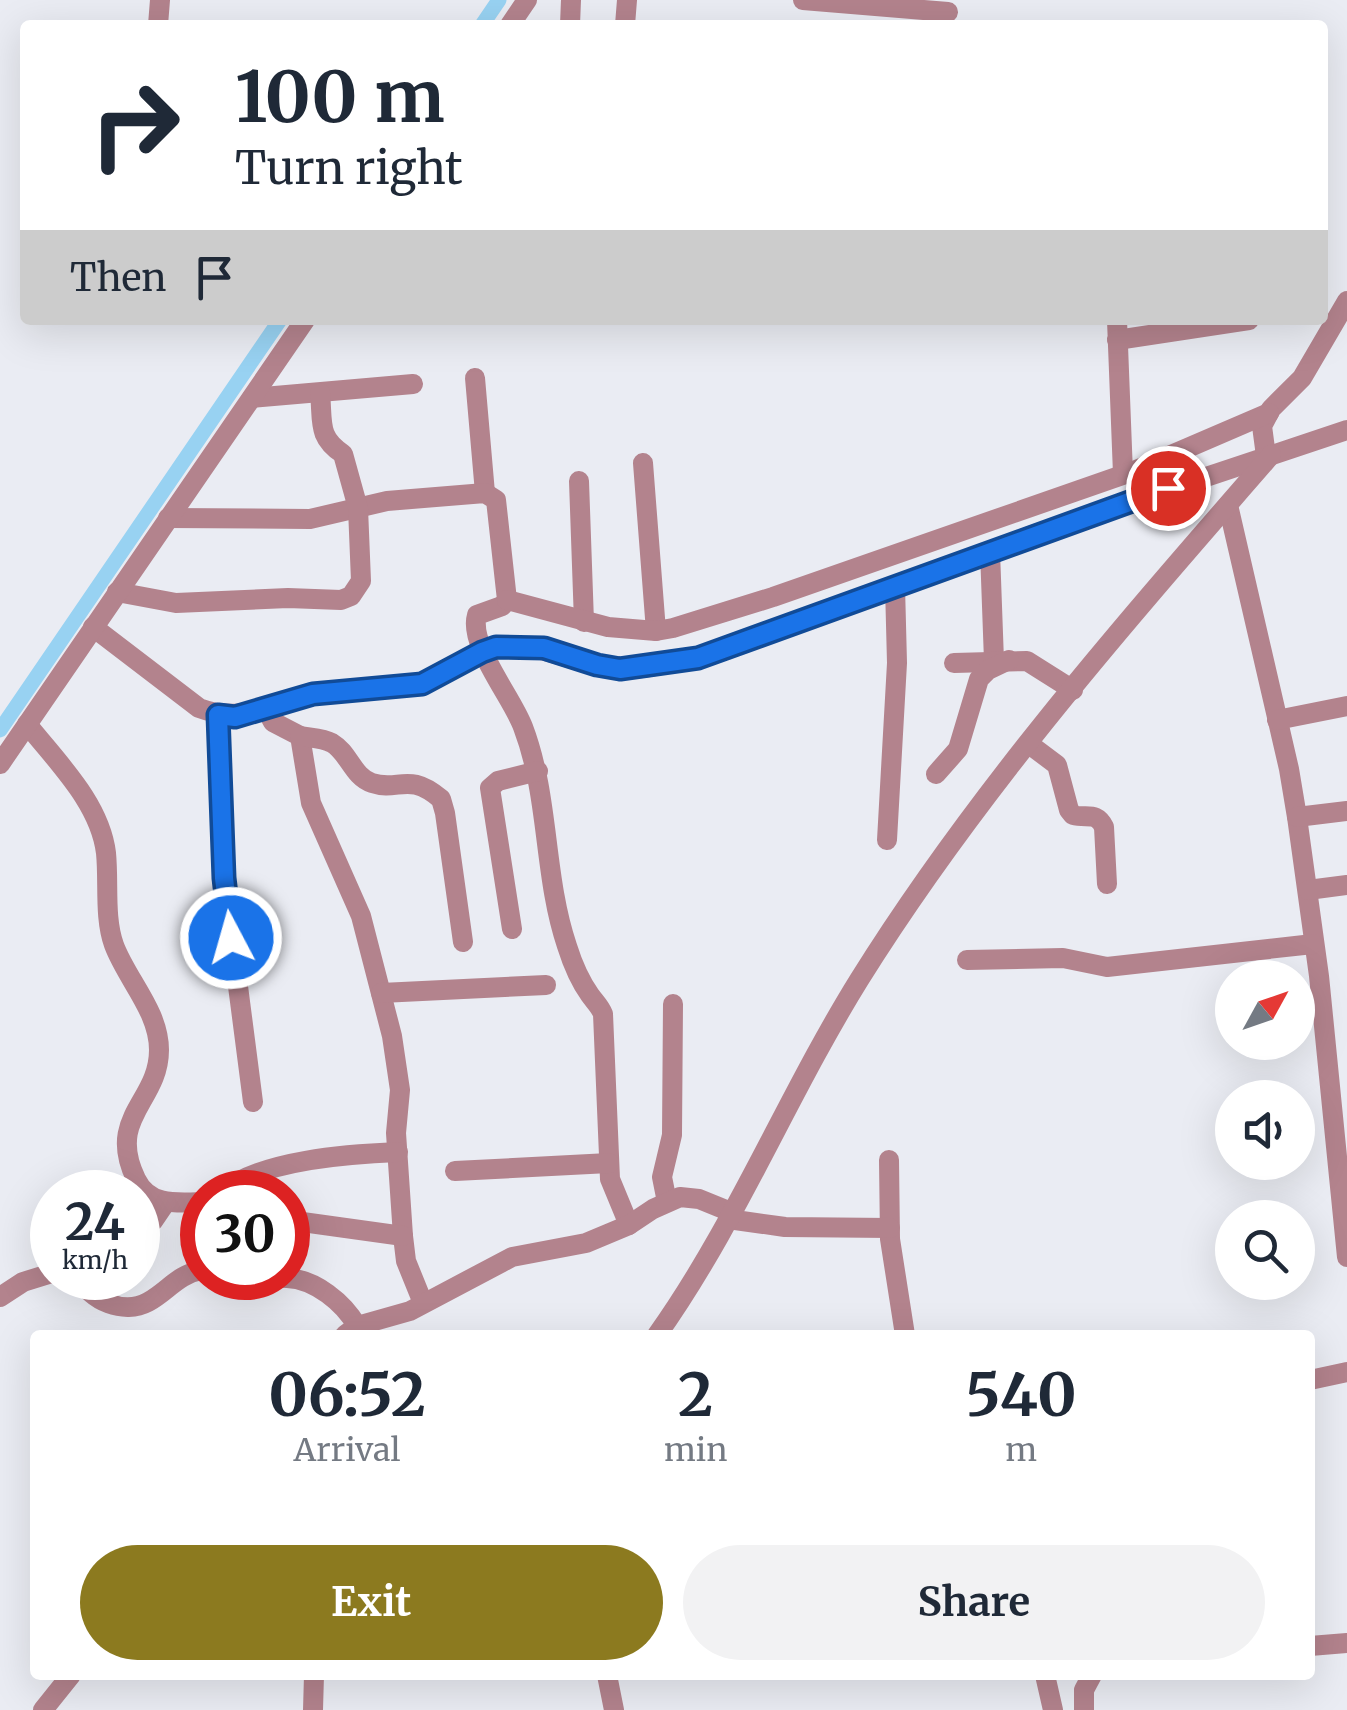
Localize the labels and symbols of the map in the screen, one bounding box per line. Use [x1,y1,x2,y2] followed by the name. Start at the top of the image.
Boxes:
[1126,446,1211,531] pin
[179,886,283,990] position arrow
[1215,960,1315,1060] north arrow
[180,1170,310,1300] speed limit sign: 30

